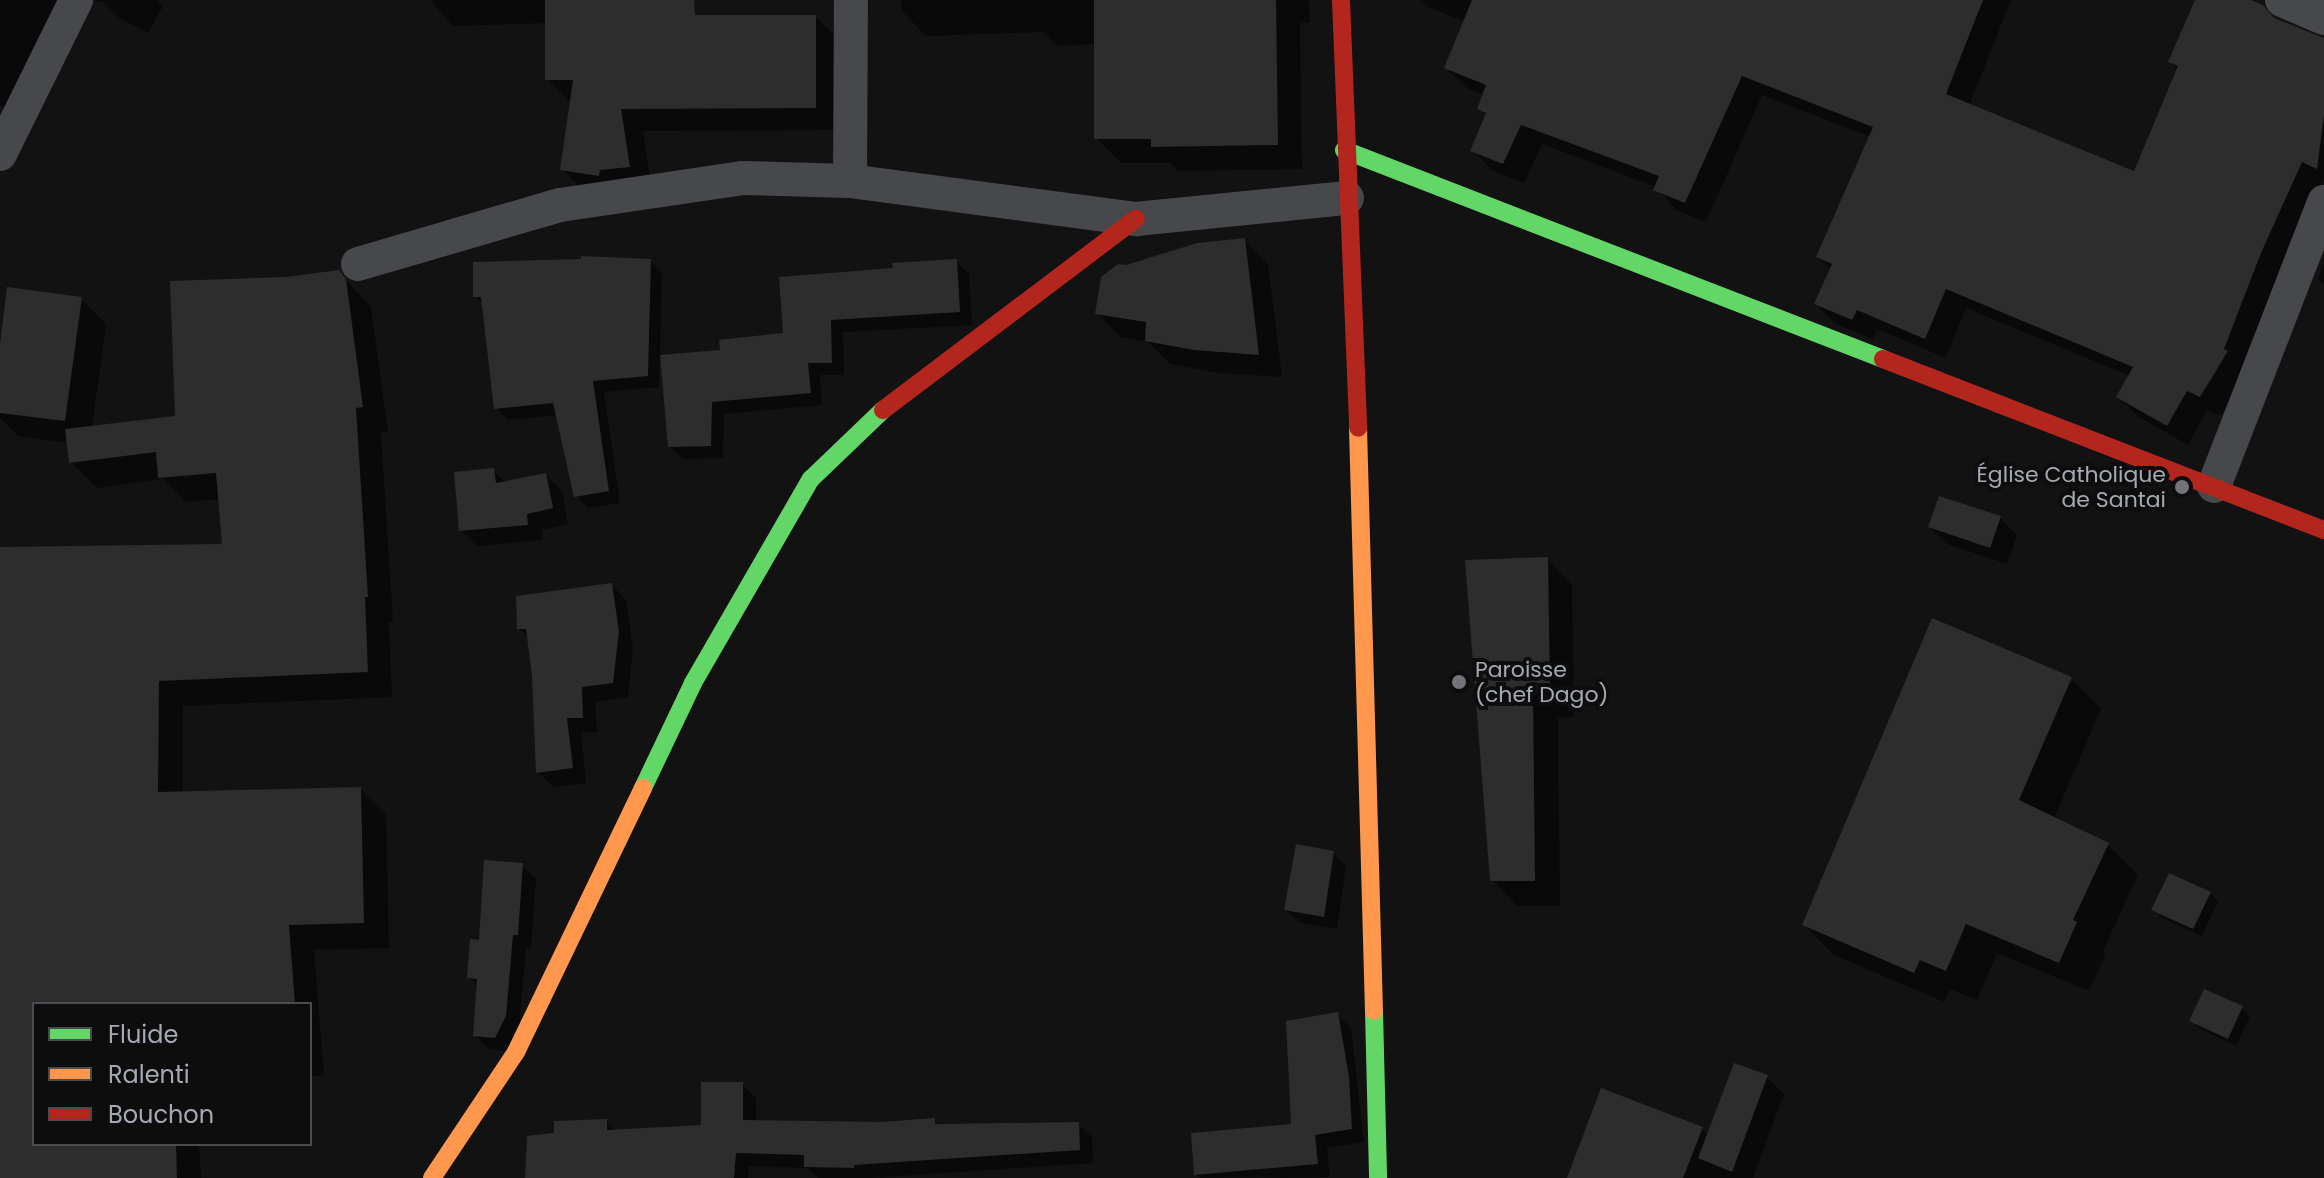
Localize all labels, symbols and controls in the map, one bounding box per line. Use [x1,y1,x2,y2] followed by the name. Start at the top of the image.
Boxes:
[1977,461,2166,512] place label: Église Catholique de Santai
[2173,478,2191,496] marker: Église Catholique de Santai
[1475,656,1609,708] place label: Paroisse (chef Dago)
[1450,673,1468,691] marker: Paroisse (chef Dago)
[32,1002,312,1146] legend
[108,1018,178,1051] text: Fluide
[108,1058,190,1091] text: Ralenti
[108,1098,214,1131] text: Bouchon

